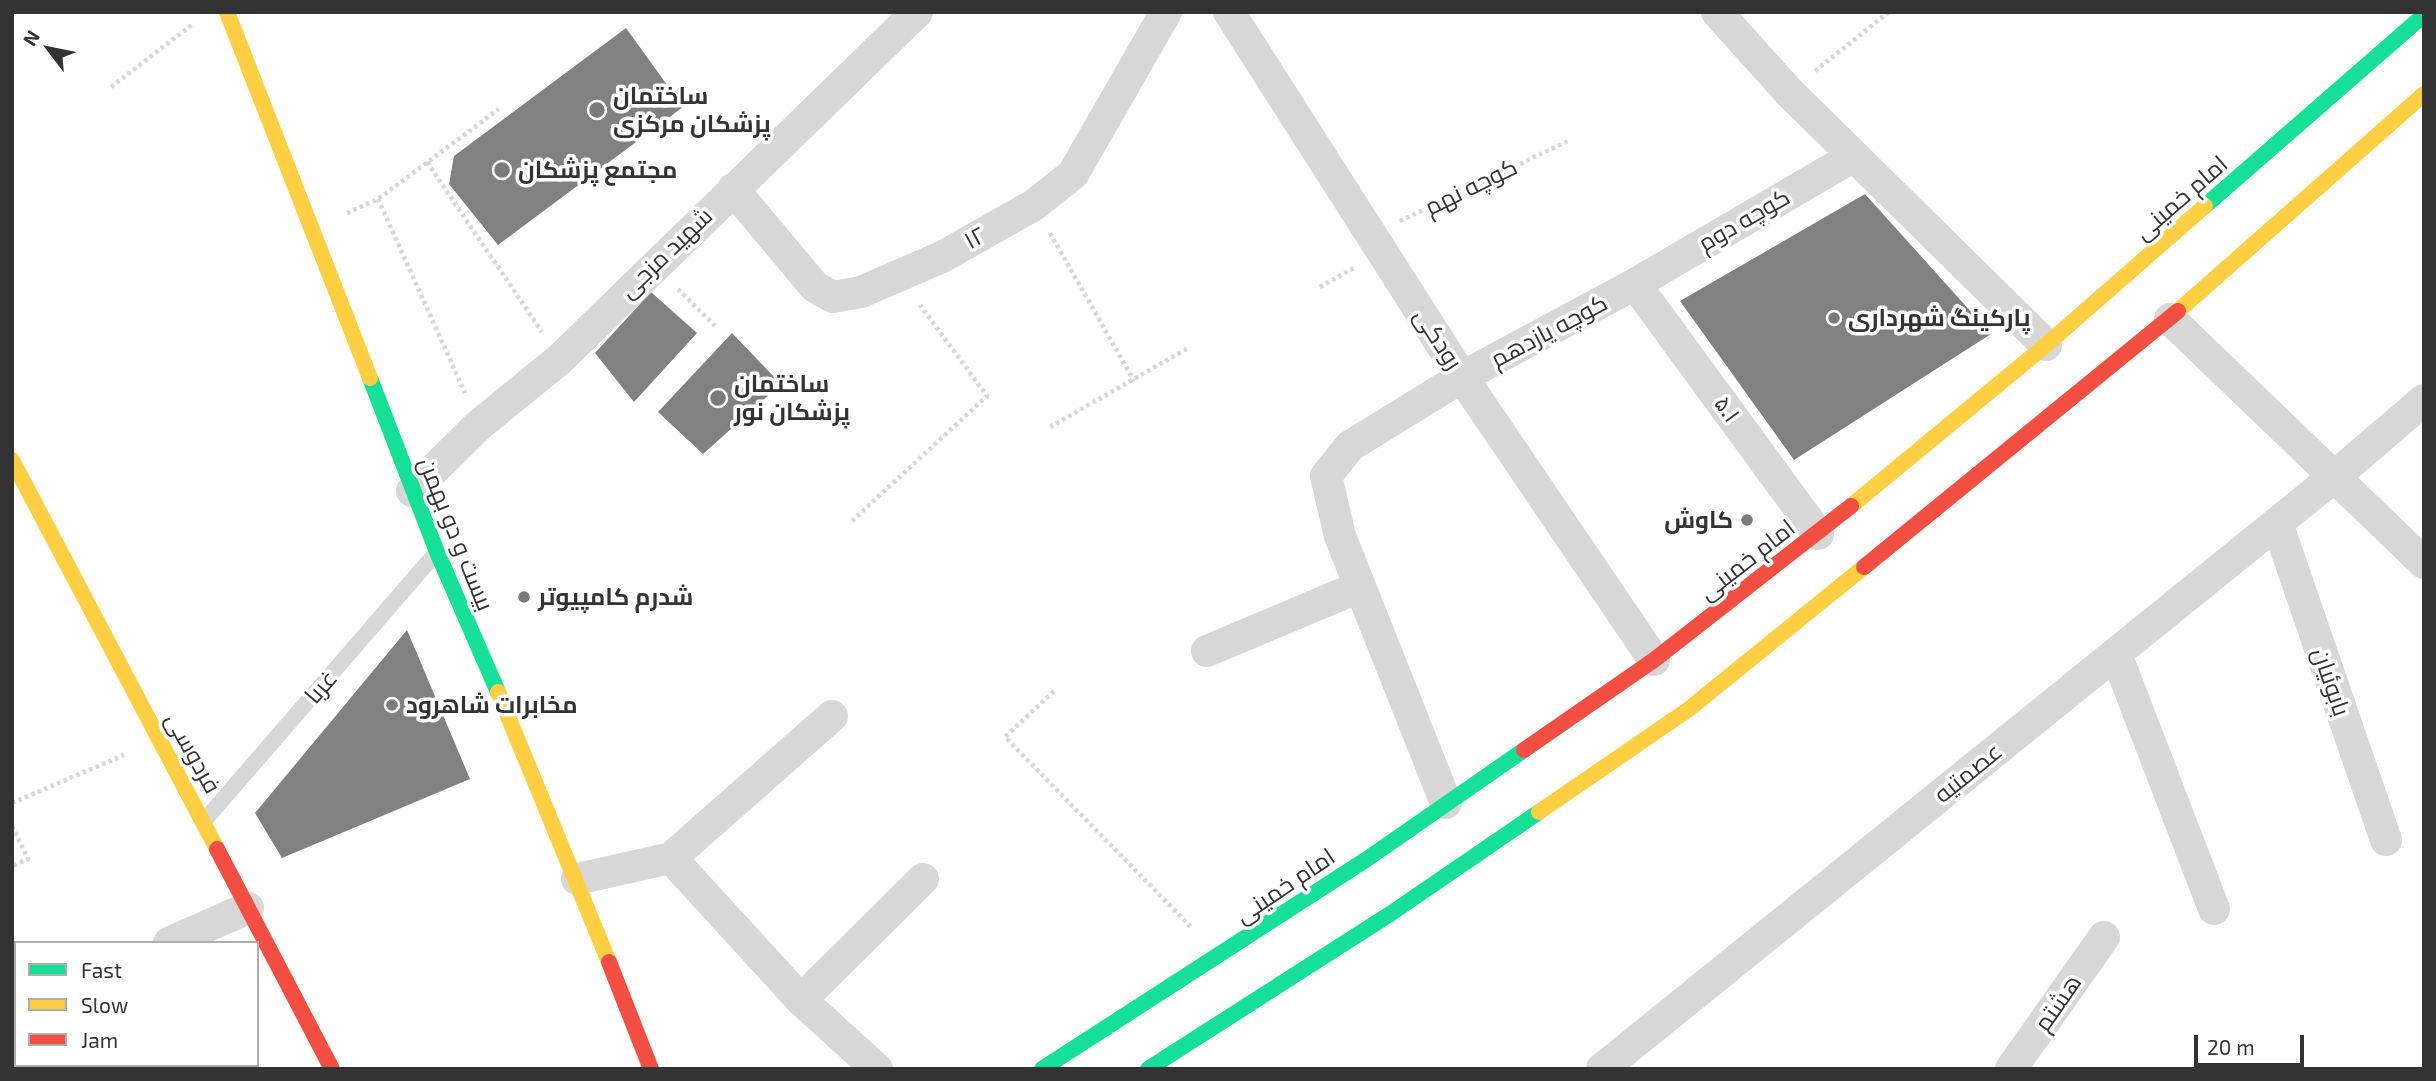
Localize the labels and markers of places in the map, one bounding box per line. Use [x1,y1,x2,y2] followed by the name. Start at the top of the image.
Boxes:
[613,82,771,138] place label: ساختمان پزشکان مرکزی
[587,100,607,120] marker: ساختمان پزشکان مرکزی
[518,156,677,184] place label: مجتمع پزشکان
[492,160,512,180] marker: مجتمع پزشکان
[1848,304,2030,332] place label: پارکینگ شهرداری
[1826,310,1842,326] marker: پارکینگ شهرداری
[734,370,850,426] place label: ساختمان پزشکان نور
[708,388,728,408] marker: ساختمان پزشکان نور
[1664,506,1733,534] place label: کاوش
[1739,512,1755,528] marker: کاوش
[538,583,693,611] place label: شدرم کامپیوتر
[516,589,532,605] marker: شدرم کامپیوتر
[406,691,578,719] place label: مخابرات شاهرود
[384,697,400,713] marker: مخابرات شاهرود

